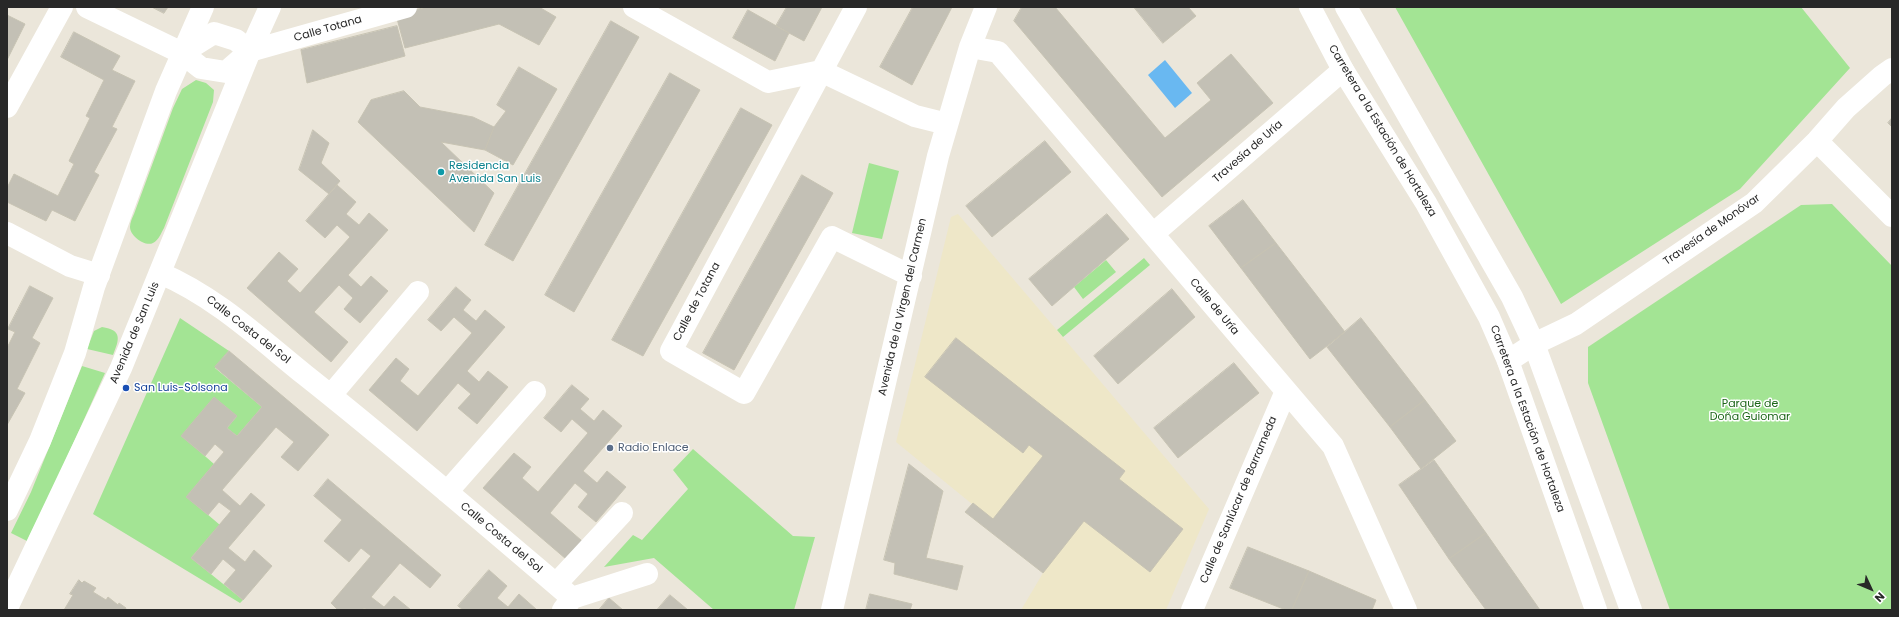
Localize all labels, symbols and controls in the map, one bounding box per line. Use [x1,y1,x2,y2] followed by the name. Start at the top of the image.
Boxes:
[293,13,363,45] street label: Calle Totana
[1325,43,1439,219] street label: Carretera a la Estación de Hortaleza
[1210,118,1286,186] street label: Travesía de Uría
[449,159,541,185] place label: Residencia Avenida San Luis
[436,167,446,177] marker: Residencia Avenida San Luis
[1661,192,1763,268] street label: Travesía de Monóvar
[876,217,930,397] street label: Avenida de la Virgen del Carmen
[671,260,723,344] street label: Calle de Totana
[1186,276,1242,338] street label: Calle de Uría
[108,280,162,386] street label: Avenida de San Luis
[203,293,293,367] street label: Calle Costa del Sol
[1487,324,1567,514] street label: Carretera a la Estación de Hortaleza
[134,381,228,395] place label: San Luis-Solsona
[121,383,131,393] marker: San Luis-Solsona
[1710,397,1790,423] park label: Parque de Doña Guiomar
[1198,415,1280,585] street label: Calle de Sanlúcar de Barrameda
[618,441,689,455] place label: Radio Enlace
[605,443,615,453] marker: Radio Enlace
[457,500,545,576] street label: Calle Costa del Sol
[1851,569,1891,609] north arrow
[1871,589,1888,606] text: N

